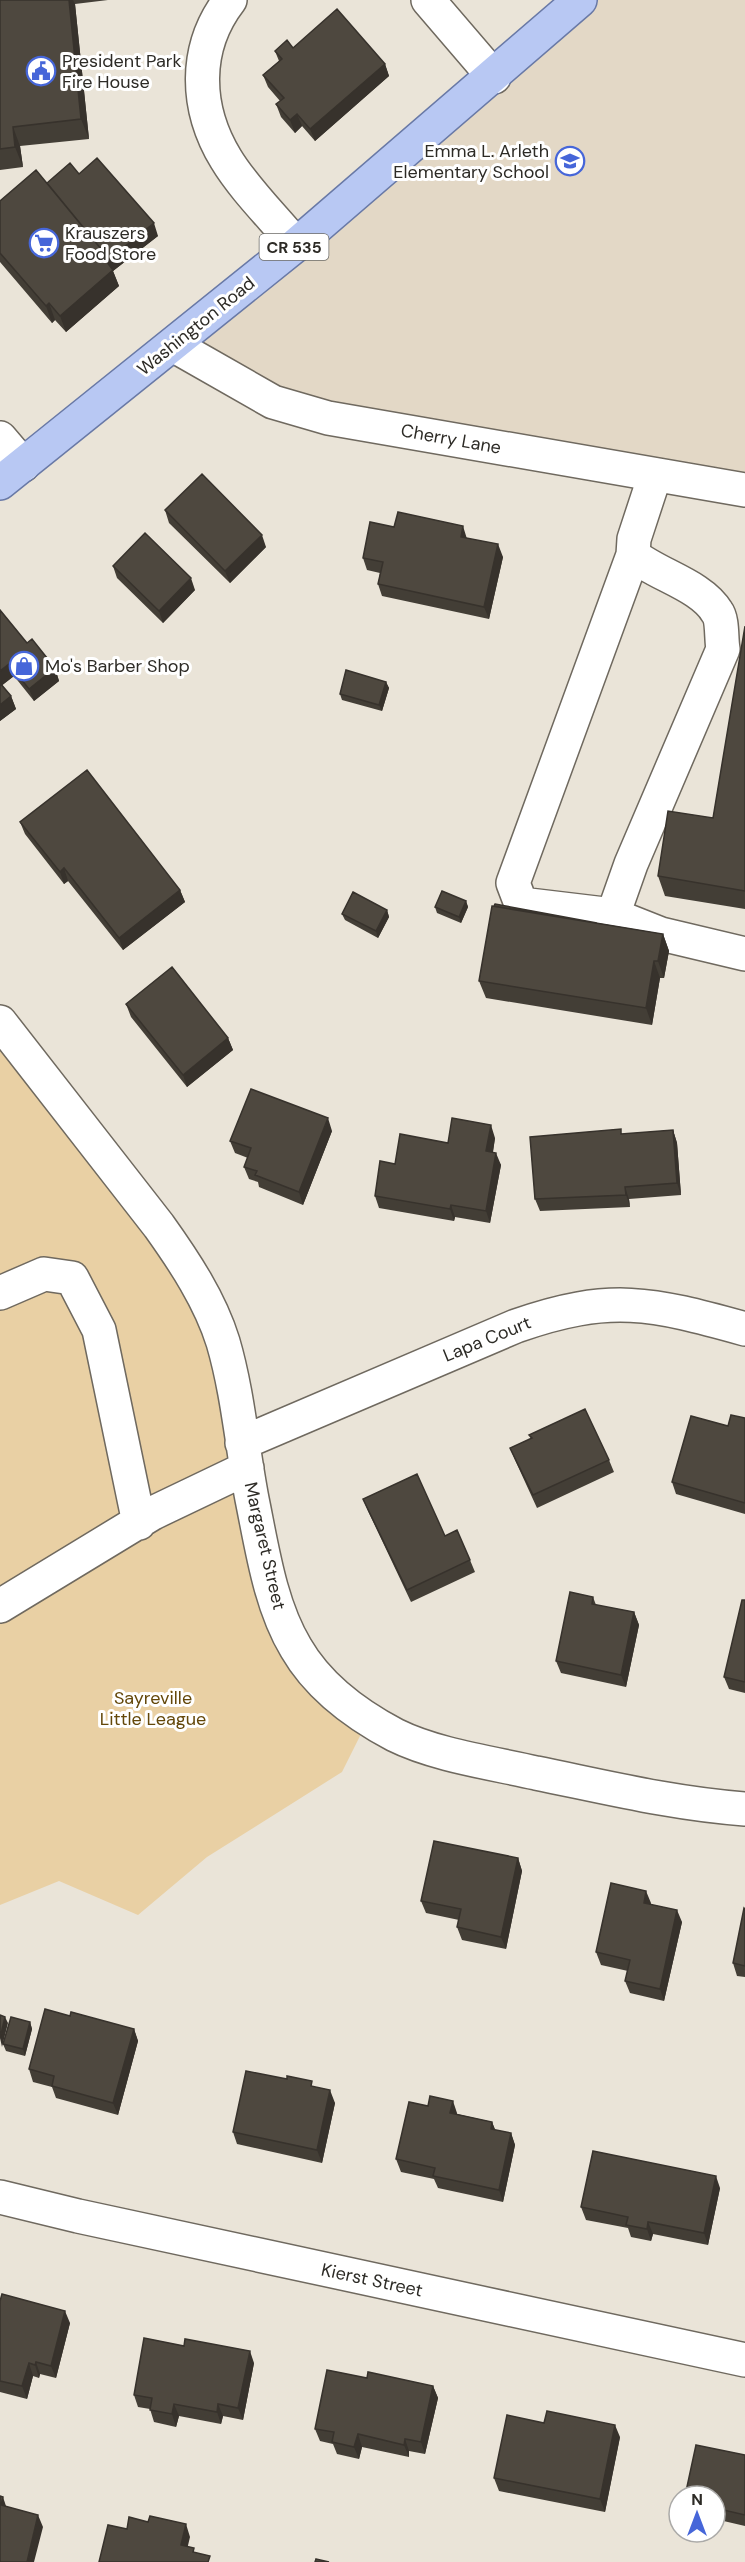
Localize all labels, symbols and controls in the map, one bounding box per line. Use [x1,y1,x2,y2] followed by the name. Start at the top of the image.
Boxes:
[62,49,182,94] place label: President Park Fire House
[25,55,57,87] public building icon: President Park Fire House
[393,139,549,184] place label: Emma L. Arleth Elementary School
[554,145,586,177] school or university icon: Emma L. Arleth Elementary School
[65,221,156,266] place label: Krauszers Food Store
[28,227,60,259] supermarket icon: Krauszers Food Store
[260,234,328,260] road number: CR 535
[132,271,260,381] street label: Washington Road
[399,418,503,460] street label: Cherry Lane
[8,650,40,682] shop icon: Mo's Barber Shop
[45,654,190,678] place label: Mo's Barber Shop
[440,1311,534,1367] street label: Lapa Court
[239,1480,291,1612] street label: Margaret Street
[100,1686,206,1731] park label: Sayreville Little League
[319,2258,425,2302] street label: Kierst Street
[667,2484,727,2544] north arrow
[691,2489,703,2510] text: N

